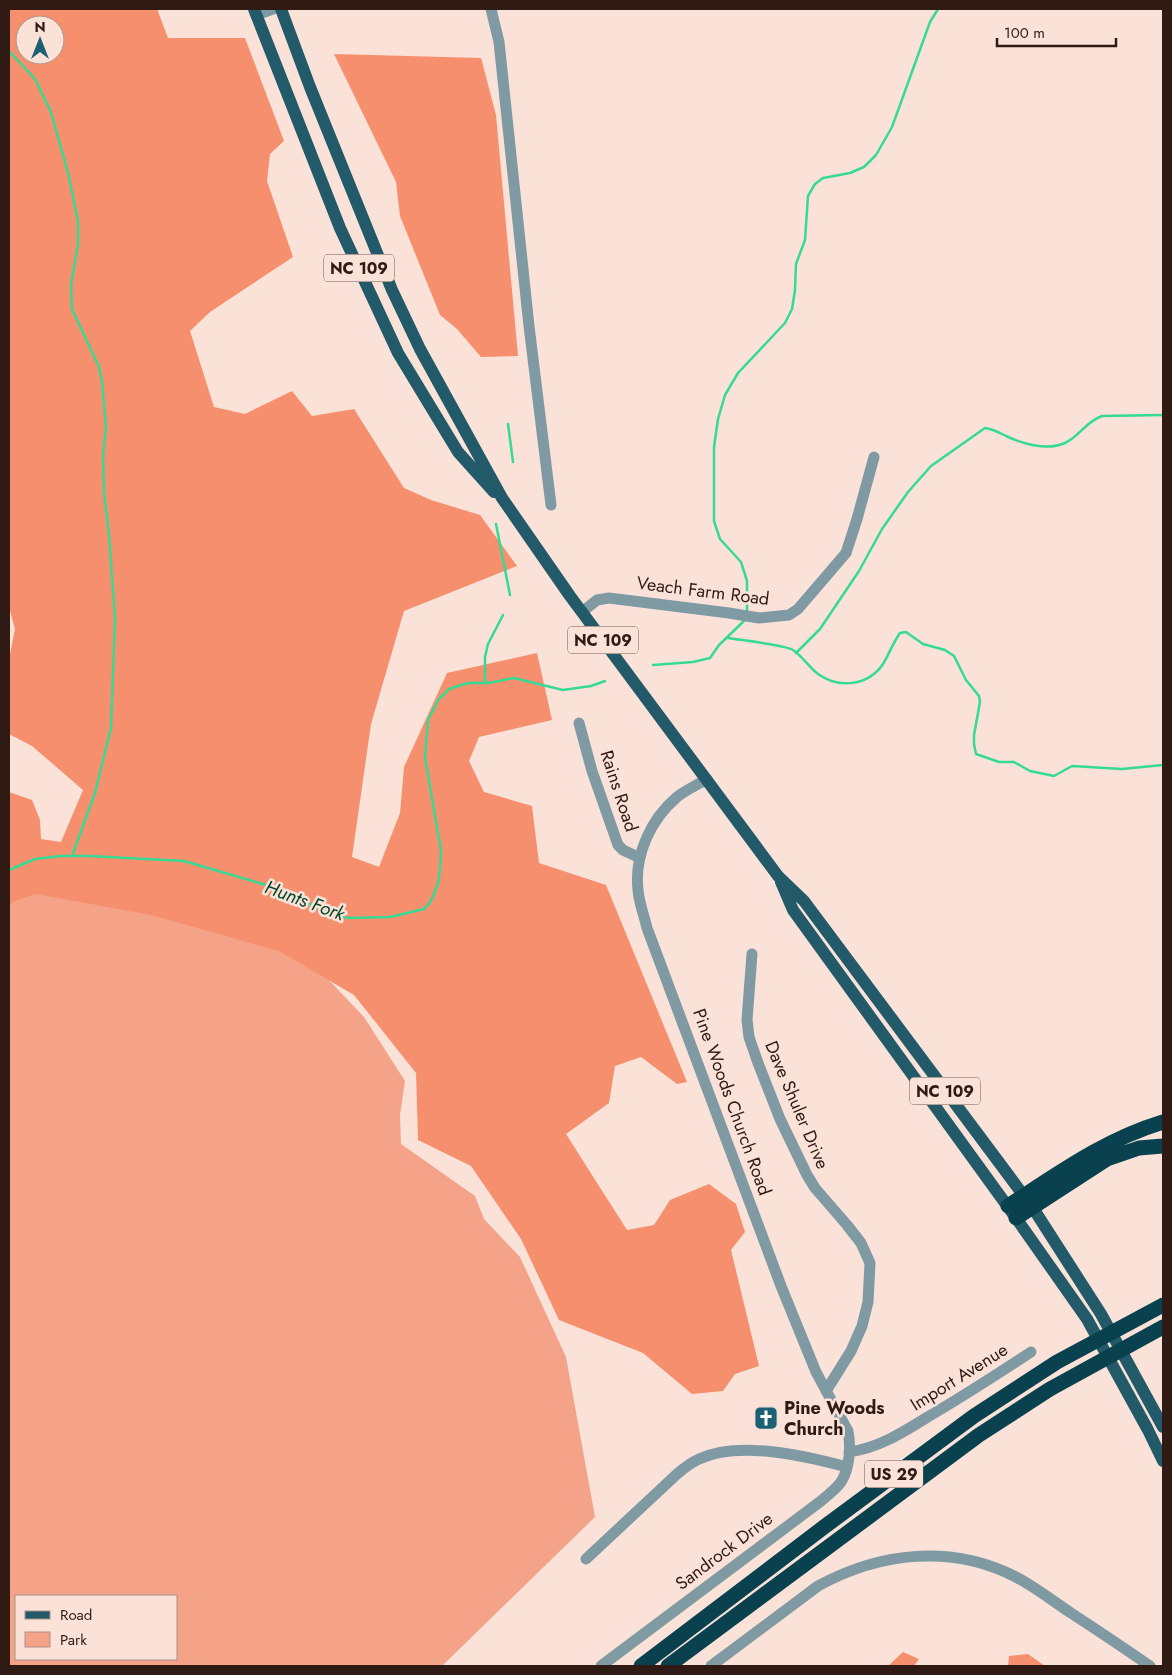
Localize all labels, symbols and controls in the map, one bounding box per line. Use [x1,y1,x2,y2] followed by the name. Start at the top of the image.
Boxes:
[15,15,65,65] north arrow
[997,15,1116,47] scale bar
[34,17,46,37] text: N
[1004,22,1045,44] text: 100 m
[324,254,394,282] road number: NC 109
[635,570,771,612] street label: Veach Farm Road
[568,626,638,654] road number: NC 109
[594,747,644,835] street label: Rains Road
[261,874,349,928] water label: Hunts Fork
[686,1005,778,1199] street label: Pine Woods Church Road
[758,1037,836,1173] street label: Dave Shuler Drive
[910,1078,980,1104] road number: NC 109
[905,1337,1013,1417] street label: Import Avenue
[784,1395,885,1442] place label: Pine Woods Church
[753,1405,779,1431] church icon: Pine Woods Church
[865,1460,923,1488] road number: US 29
[670,1506,778,1596] street label: Sandrock Drive
[15,1595,178,1660] legend
[60,1604,92,1626] text: Road
[60,1629,87,1651] text: Park

